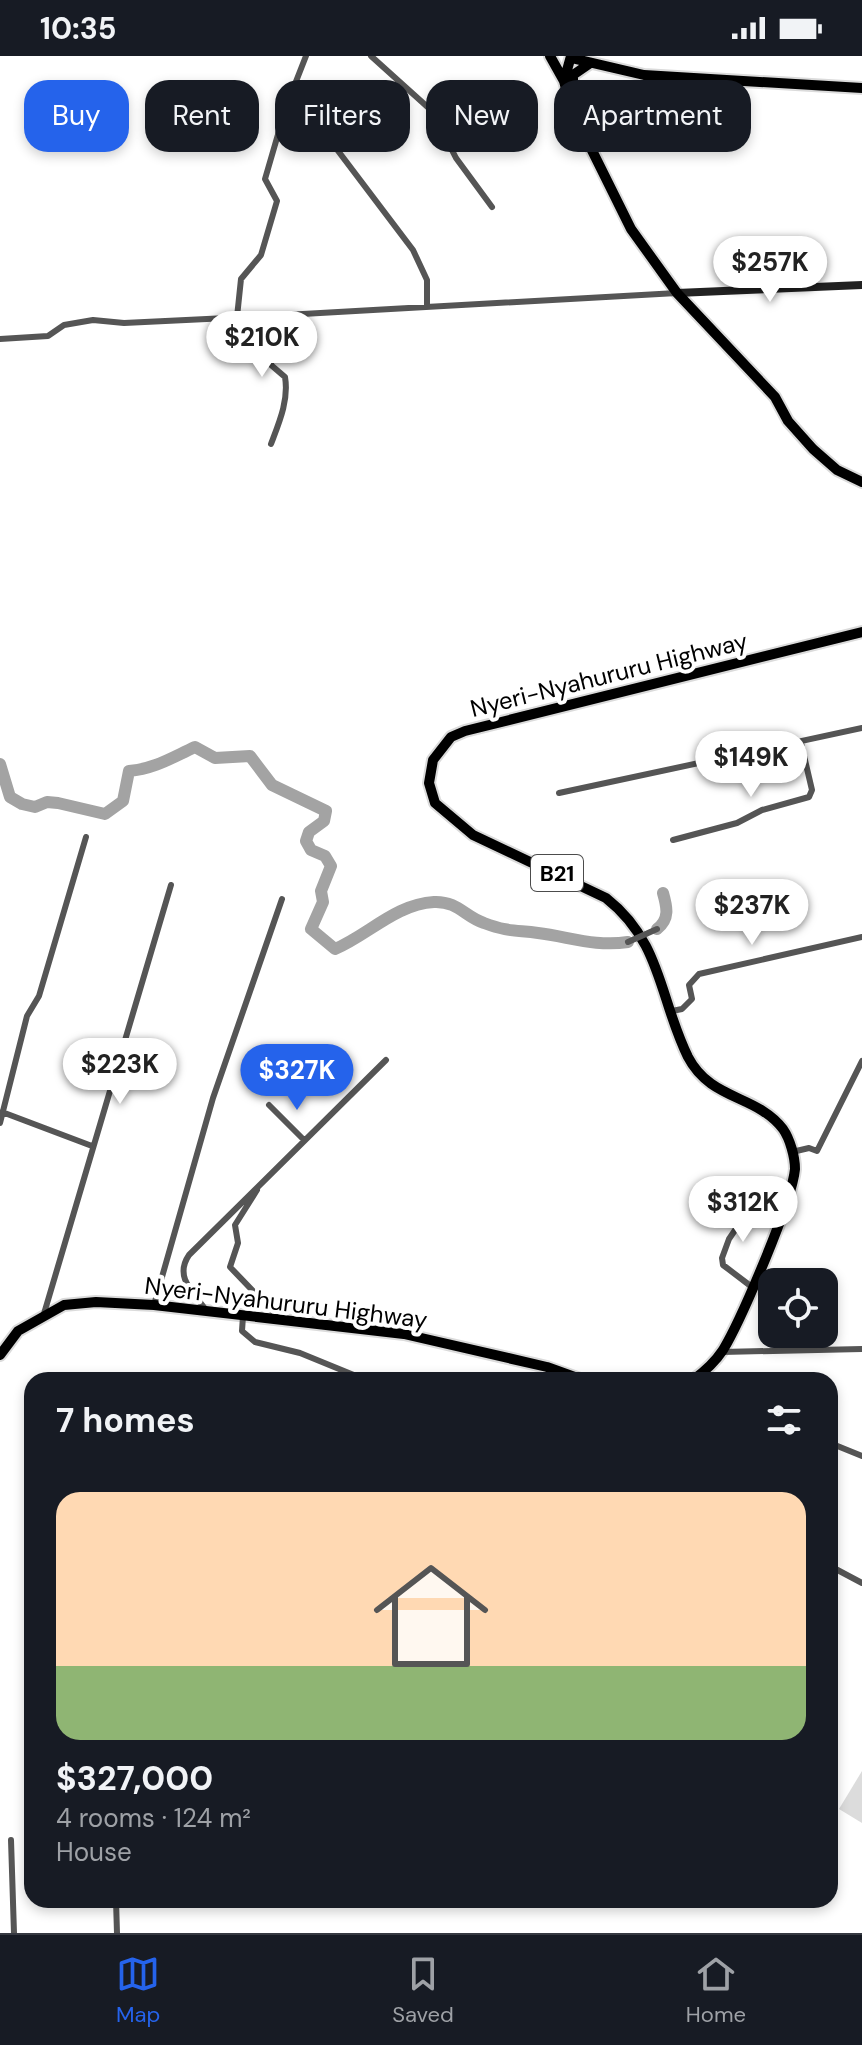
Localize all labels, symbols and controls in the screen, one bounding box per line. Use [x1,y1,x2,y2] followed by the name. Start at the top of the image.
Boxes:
[40,9,116,48] text: 10:35
[24,80,129,152] chip: Buy
[145,80,259,152] chip: Rent
[275,80,410,152] chip: Filters
[426,80,538,152] chip: New
[554,80,751,152] chip: Apartment
[714,236,826,304] pin: $257K
[731,245,809,279] text: $257K
[206,311,318,379] pin: $210K
[224,320,300,354] text: $210K
[467,625,751,724] street label: Nyeri-Nyahururu Highway
[695,731,807,799] pin: $149K
[713,740,789,774] text: $149K
[531,855,583,891] road number: B21
[696,879,808,947] pin: $237K
[713,888,791,922] text: $237K
[64,1038,176,1106] pin: $223K
[241,1044,353,1112] pin: $327K
[81,1047,159,1081] text: $223K
[258,1053,336,1087] text: $327K
[687,1176,799,1244] pin: $312K
[707,1185,779,1219] text: $312K
[758,1268,838,1348] map controls
[758,1268,838,1348] button: locate
[143,1270,429,1335] street label: Nyeri-Nyahururu Highway
[56,1398,195,1443] text: 7 homes
[762,1398,806,1442] icon: filters
[359,1544,503,1688] icon: home
[56,1756,213,1801] text: $327,000
[56,1801,251,1835] text: 4 rooms · 124 m²
[56,1835,132,1869] text: House
[116,1952,160,2029] tab: Map
[392,1952,454,2029] tab: Saved
[686,1952,746,2029] tab: Home

